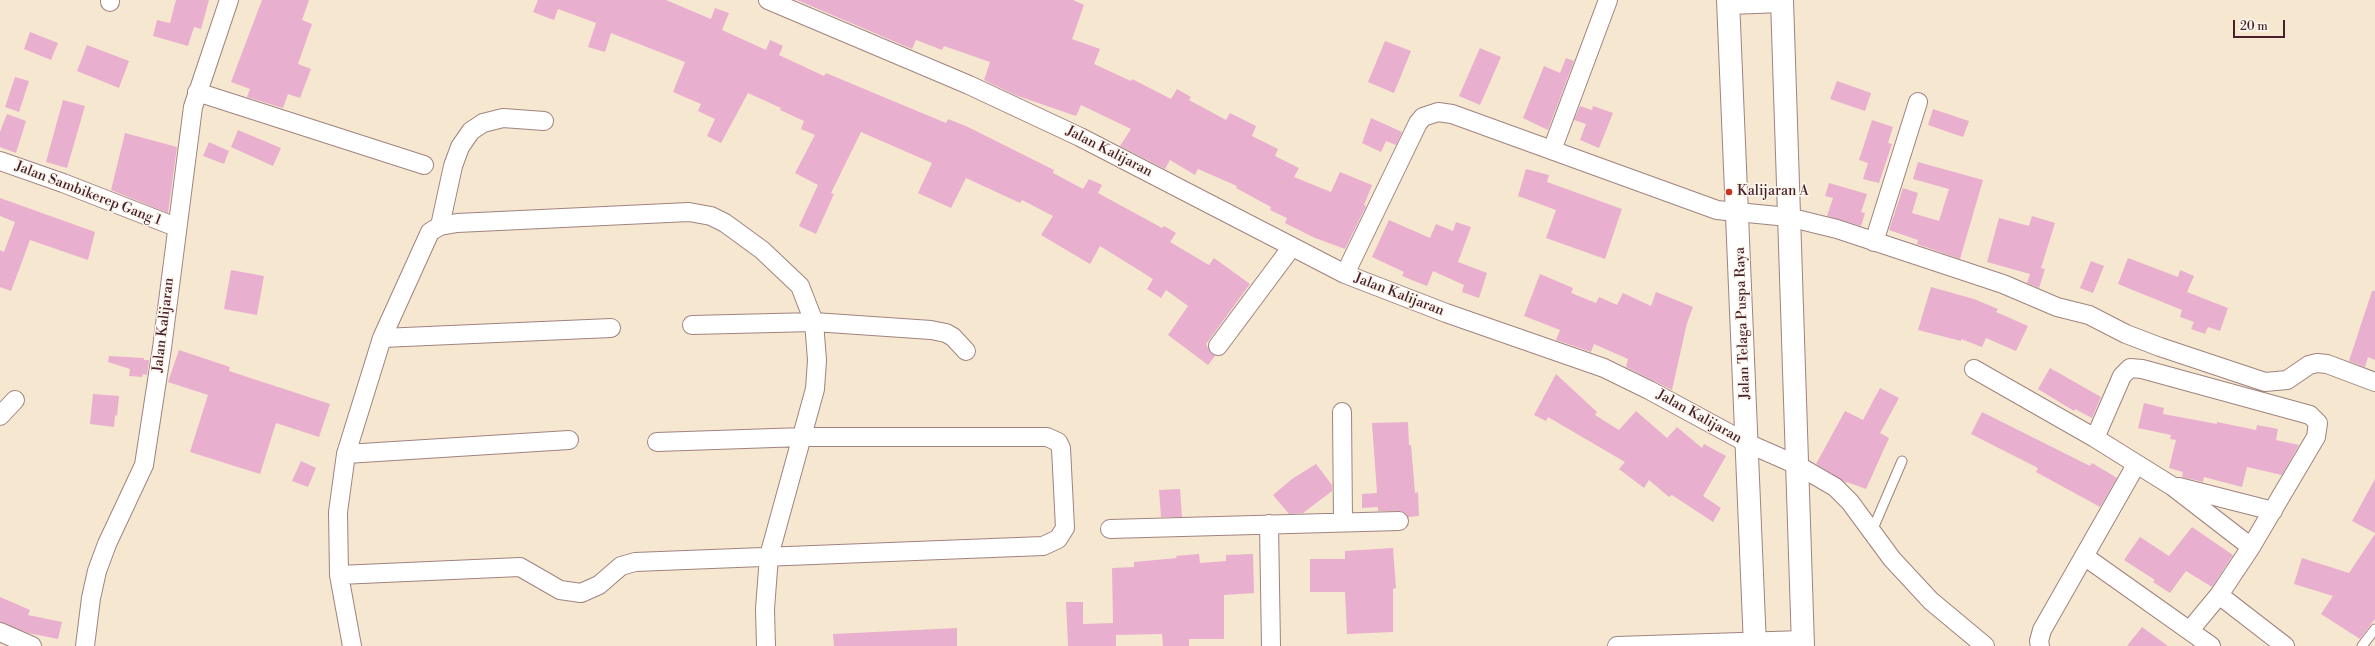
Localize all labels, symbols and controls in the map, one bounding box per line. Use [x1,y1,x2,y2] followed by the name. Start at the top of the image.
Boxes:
[2235,12,2287,38] scale bar
[2240,19,2268,34] text: 20 m
[1063,123,1155,181] street label: Jalan Kalijaran
[12,158,164,230] street label: Jalan Sambikerep Gang 1
[1737,184,1809,200] place label: Kalijaran A
[1724,187,1734,197] marker: Kalijaran A
[1732,247,1754,399] street label: Jalan Telaga Puspa Raya
[1352,270,1446,320] street label: Jalan Kalijaran
[150,277,178,373] street label: Jalan Kalijaran
[1653,387,1745,447] street label: Jalan Kalijaran

